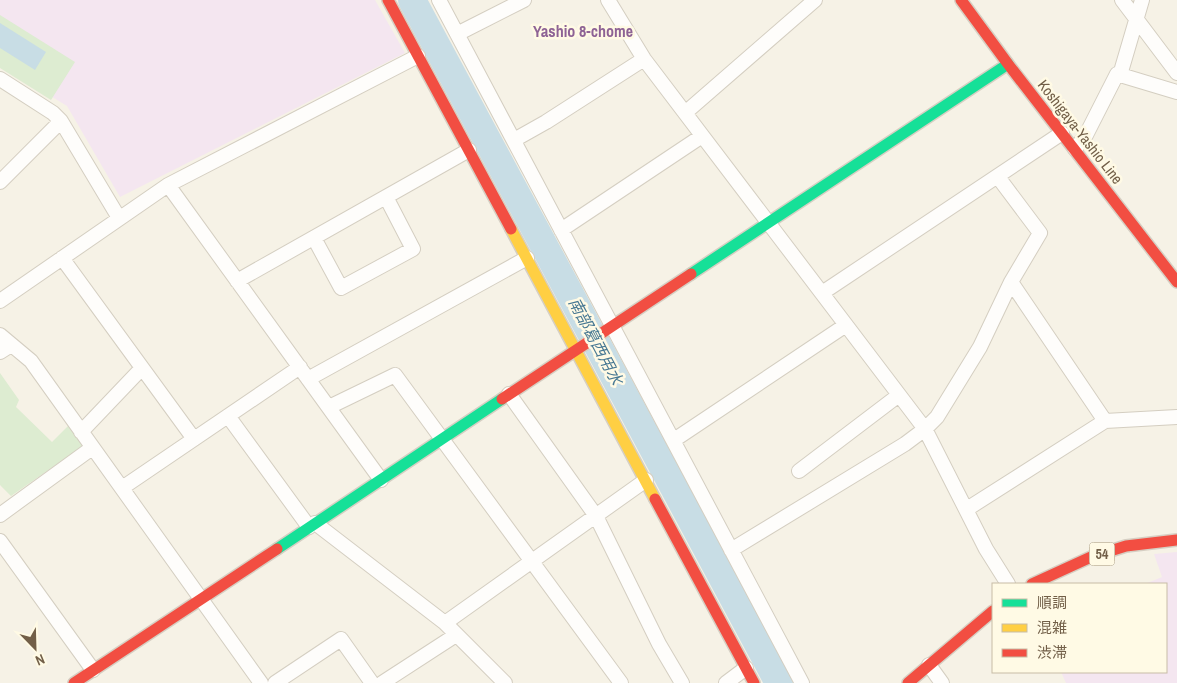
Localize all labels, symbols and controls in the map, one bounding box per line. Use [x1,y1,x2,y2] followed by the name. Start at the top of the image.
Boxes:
[533,20,633,42] district label: Yashio 8-chome
[1033,75,1128,188] street label: Koshigaya-Yashio Line
[564,293,629,390] water label: 南部葛西用水
[1090,542,1114,566] road number: 54
[992,583,1167,673] legend
[1037,592,1067,613] text: 順調
[1037,617,1067,638] text: 混雑
[10,623,60,673] north arrow
[1037,642,1067,663] text: 渋滞
[33,650,47,670] text: N

